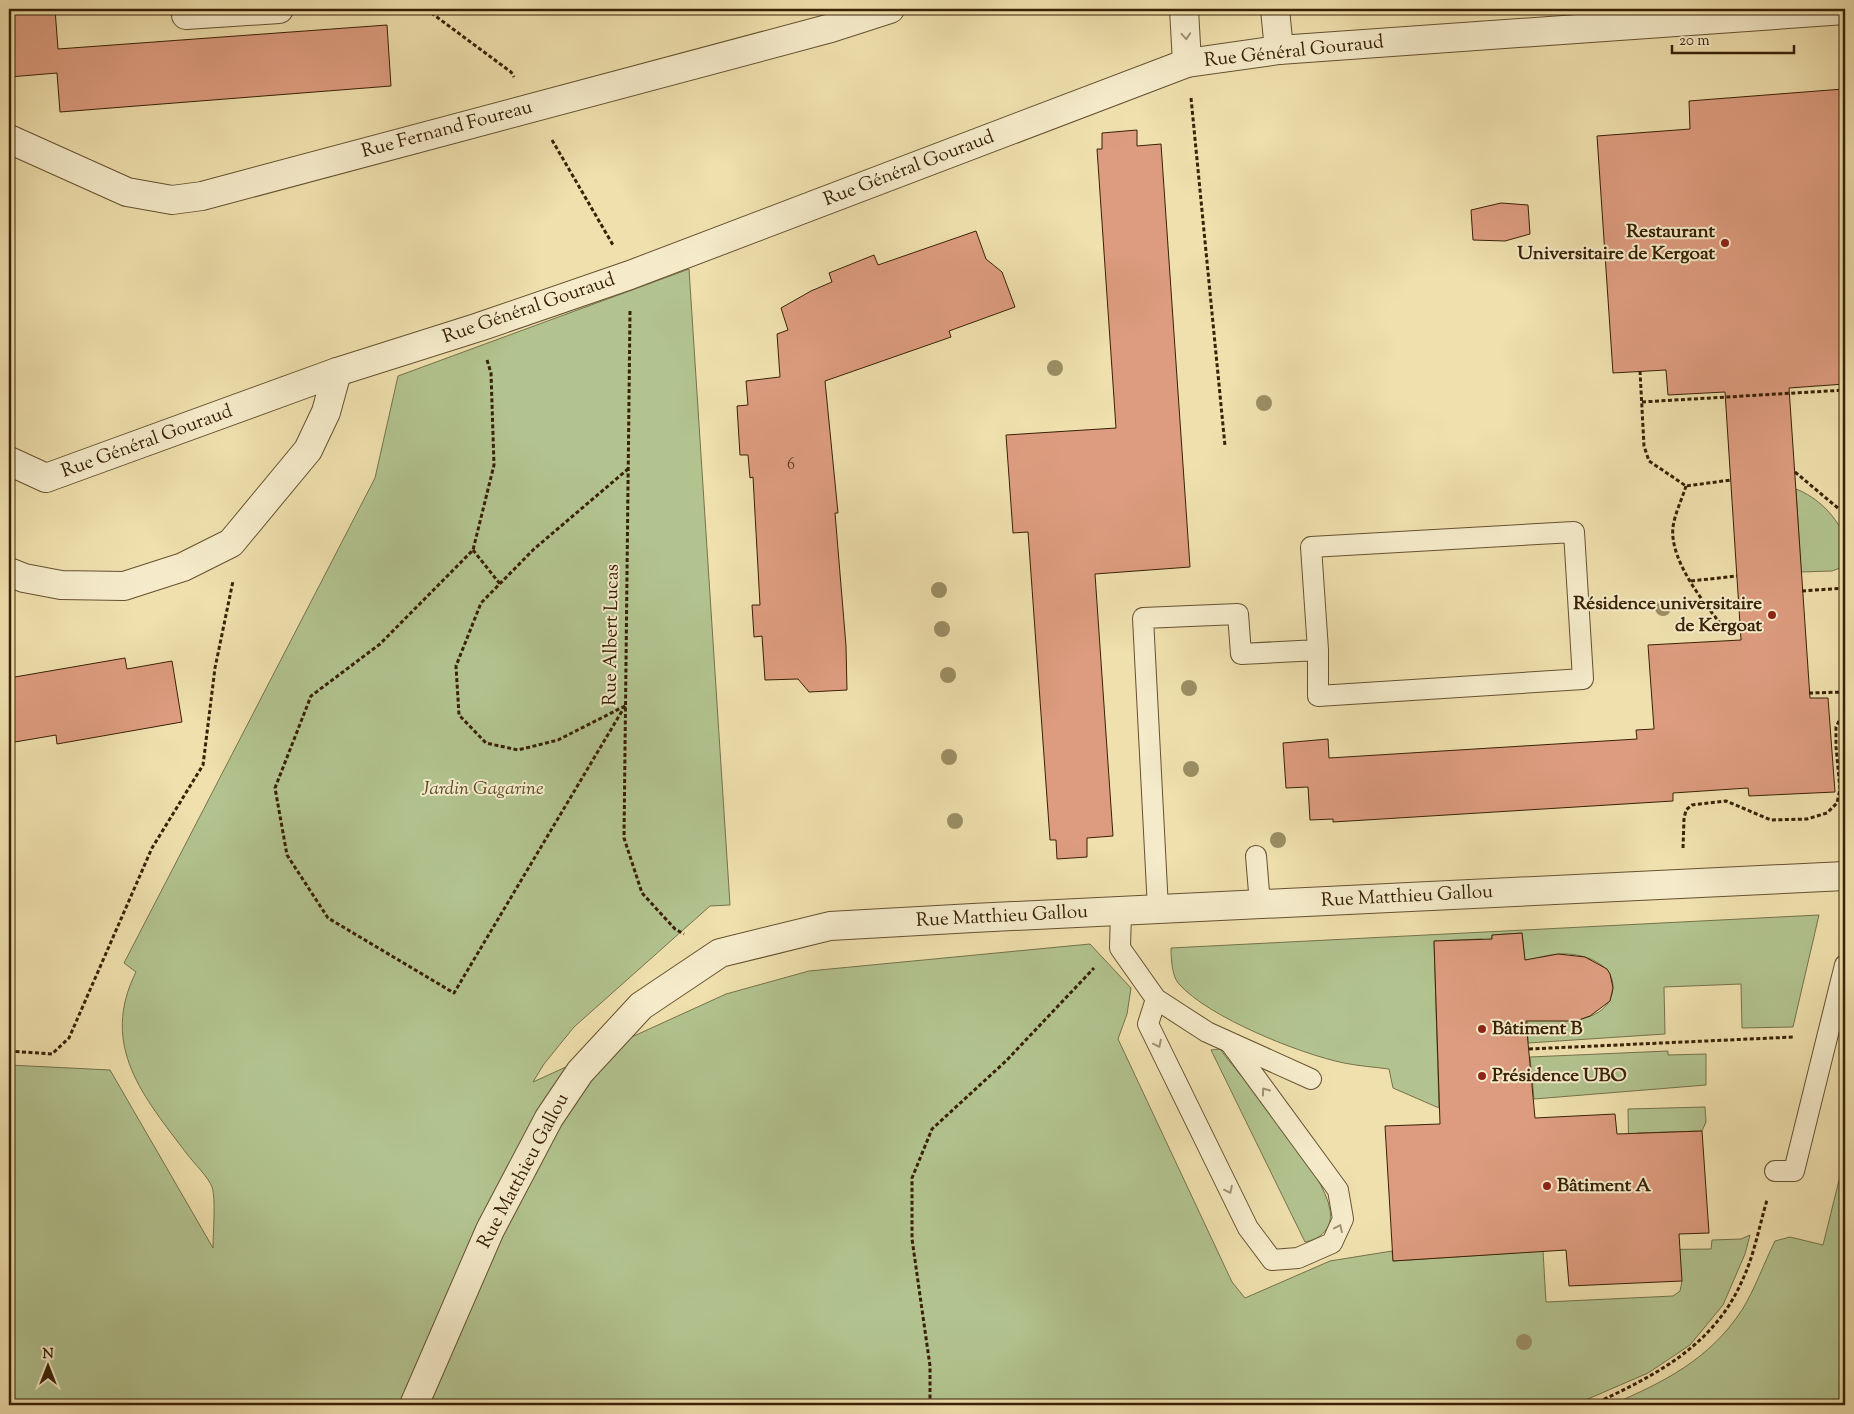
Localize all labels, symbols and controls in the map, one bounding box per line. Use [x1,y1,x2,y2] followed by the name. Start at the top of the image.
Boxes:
[1672,22,1794,54] scale bar
[1203,29,1385,75] street label: Rue Général Gouraud
[1679,31,1710,52] text: 20 m
[1180,32,1191,40] one-way arrow
[359,94,536,166] street label: Rue Fernand Foureau
[820,124,998,214] street label: Rue Général Gouraud
[1517,219,1715,268] place label: Restaurant Universitaire de Kergoat
[1719,237,1731,249] marker: Restaurant Universitaire de Kergoat
[439,267,619,351] street label: Rue Général Gouraud
[58,398,237,486] street label: Rue Général Gouraud
[787,454,795,477] house number: 6
[597,564,627,706] street label: Rue Albert Lucas
[1573,591,1762,640] place label: Résidence universitaire de Kergoat
[1766,609,1778,621] marker: Résidence universitaire de Kergoat
[421,776,544,803] park label: Jardin Gagarine
[1320,879,1494,915] street label: Rue Matthieu Gallou
[915,899,1089,935] street label: Rue Matthieu Gallou
[1492,1016,1582,1043] place label: Bâtiment B
[1476,1023,1488,1035] marker: Bâtiment B
[1152,1039,1162,1048] one-way arrow
[1492,1063,1627,1090] place label: Présidence UBO
[1476,1070,1488,1082] marker: Présidence UBO
[1262,1087,1271,1097] one-way arrow
[472,1089,576,1253] street label: Rue Matthieu Gallou
[1557,1173,1651,1200] place label: Bâtiment A
[1541,1180,1553,1192] marker: Bâtiment A
[1223,1185,1233,1194] one-way arrow
[1333,1224,1343,1233] one-way arrow
[22,1342,72,1392] north arrow
[42,1345,54,1365] text: N

